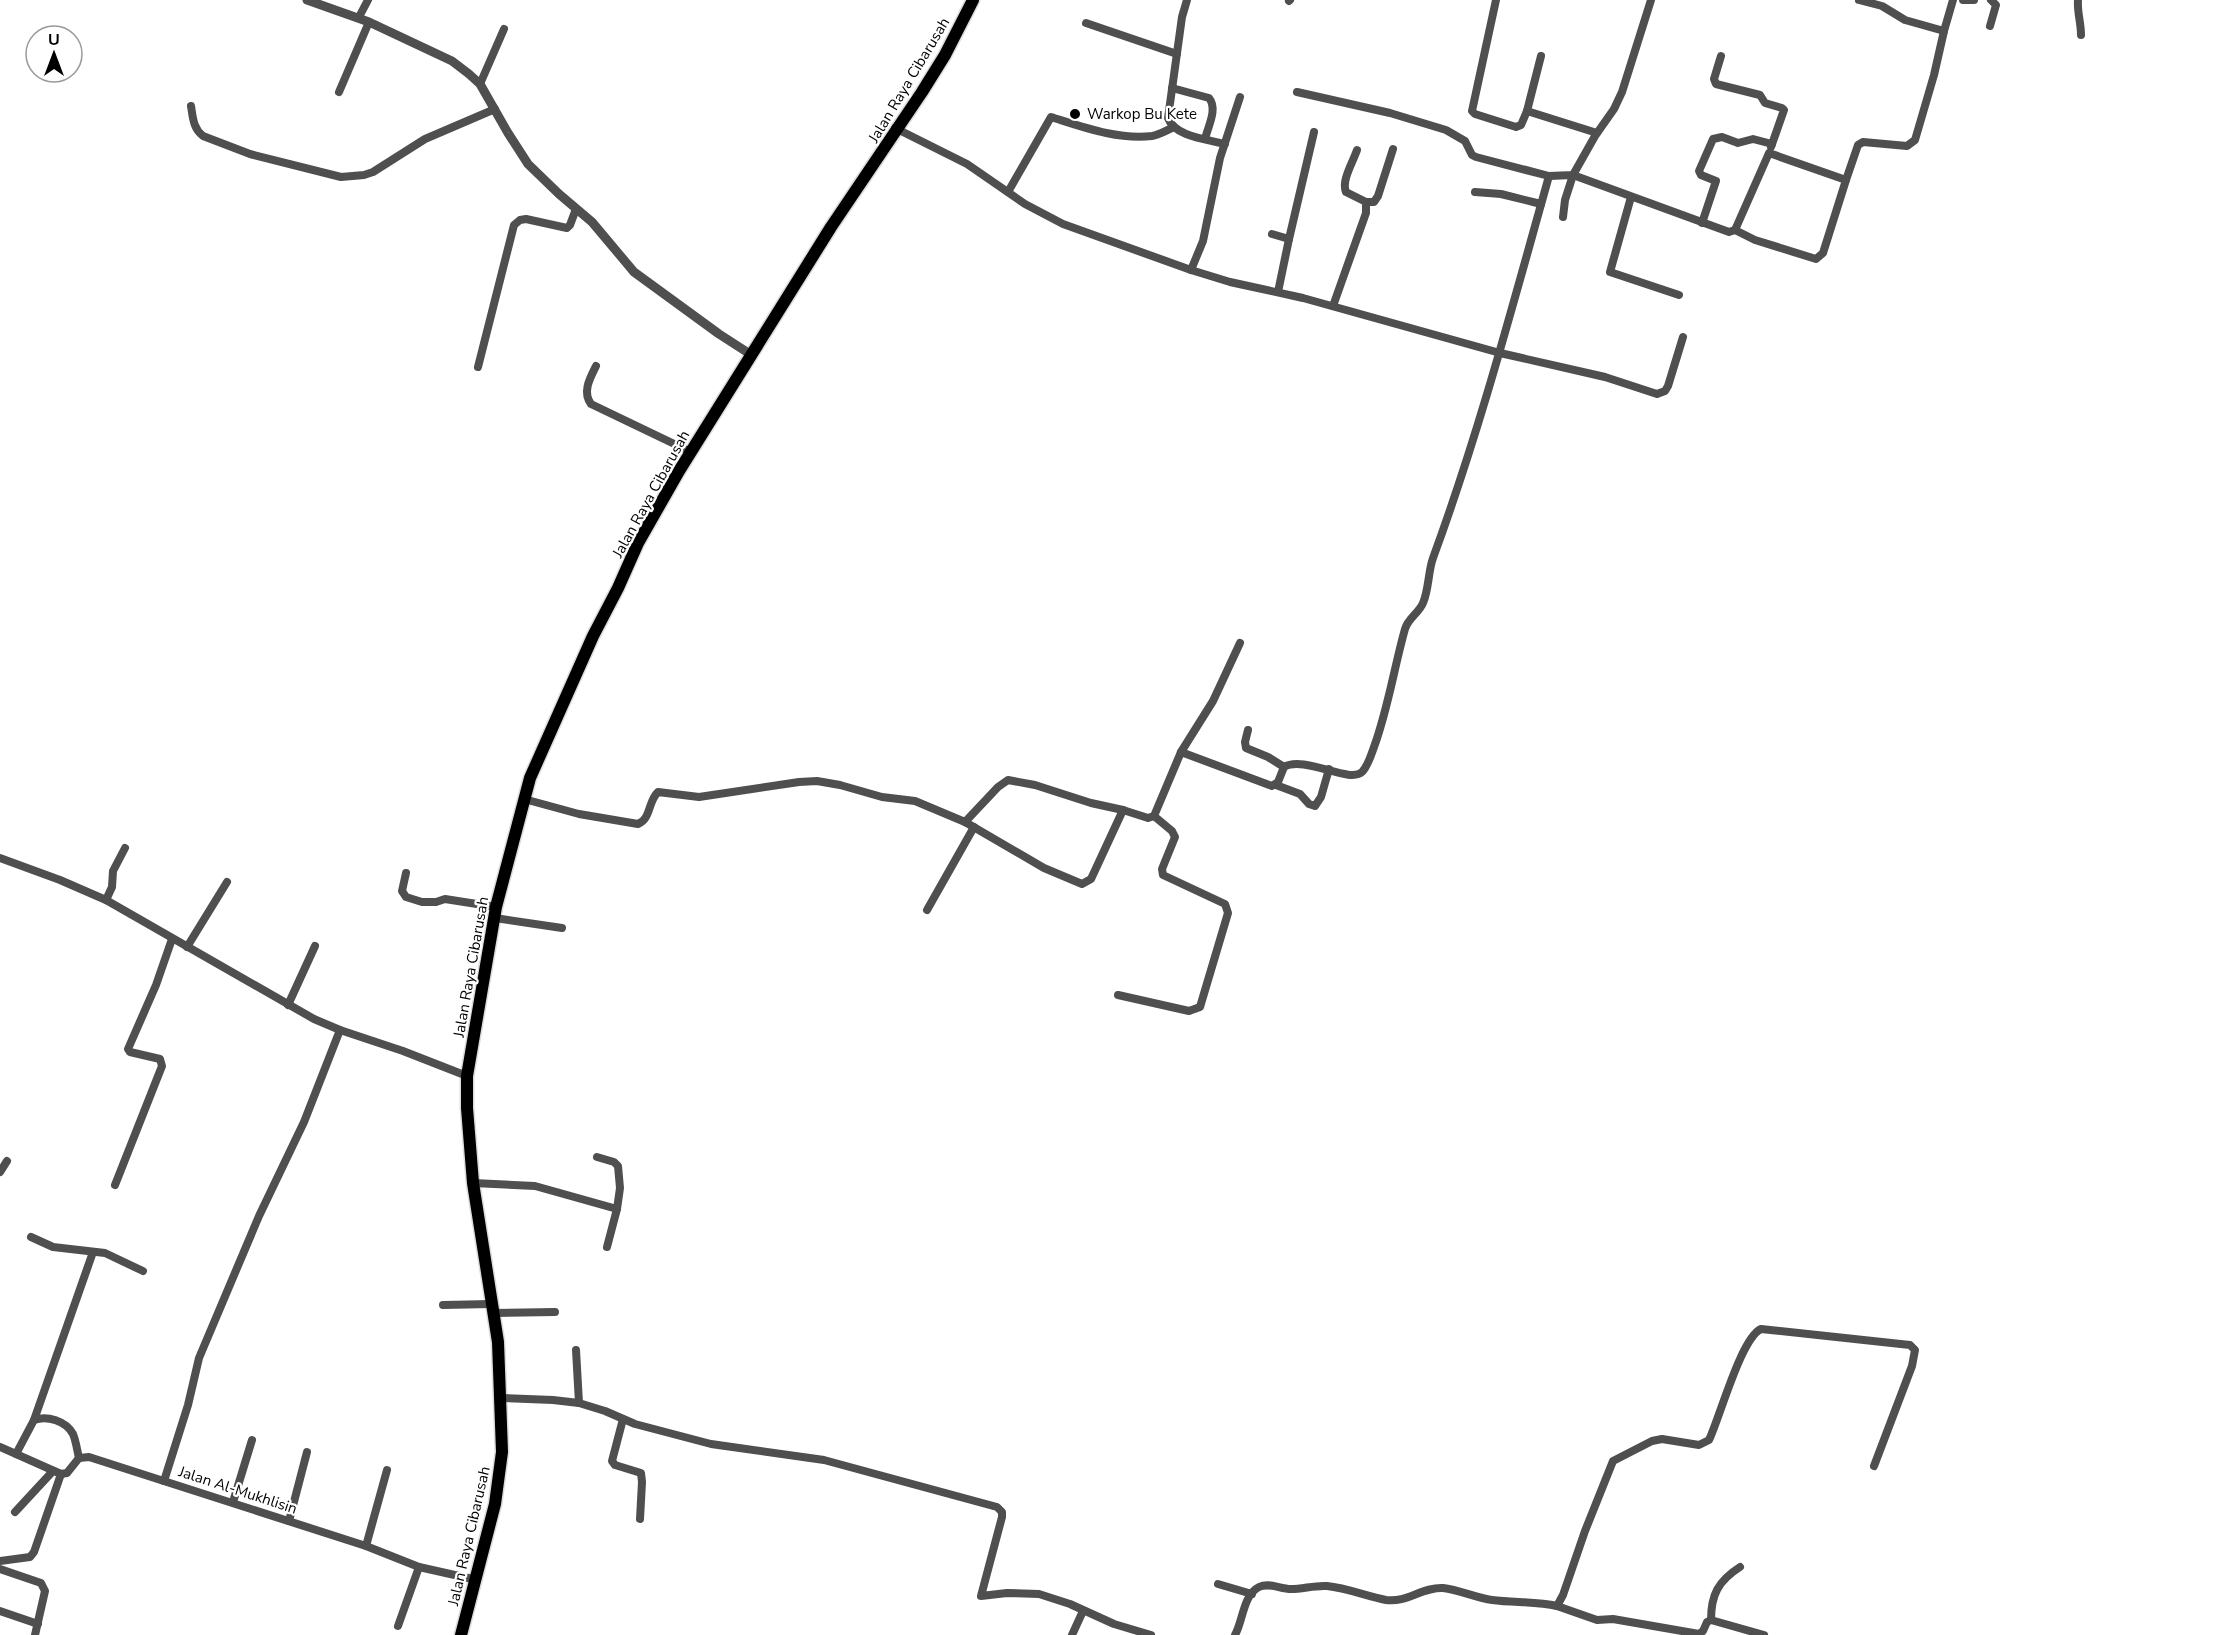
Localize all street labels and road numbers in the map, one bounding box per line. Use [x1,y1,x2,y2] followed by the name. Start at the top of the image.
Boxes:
[863,14,954,147] street label: Jalan Raya Cibarusah
[607,427,694,562] street label: Jalan Raya Cibarusah
[449,895,493,1040] street label: Jalan Raya Cibarusah
[175,1461,300,1519] street label: Jalan Al-Mukhlisin
[443,1464,495,1609] street label: Jalan Raya Cibarusah

